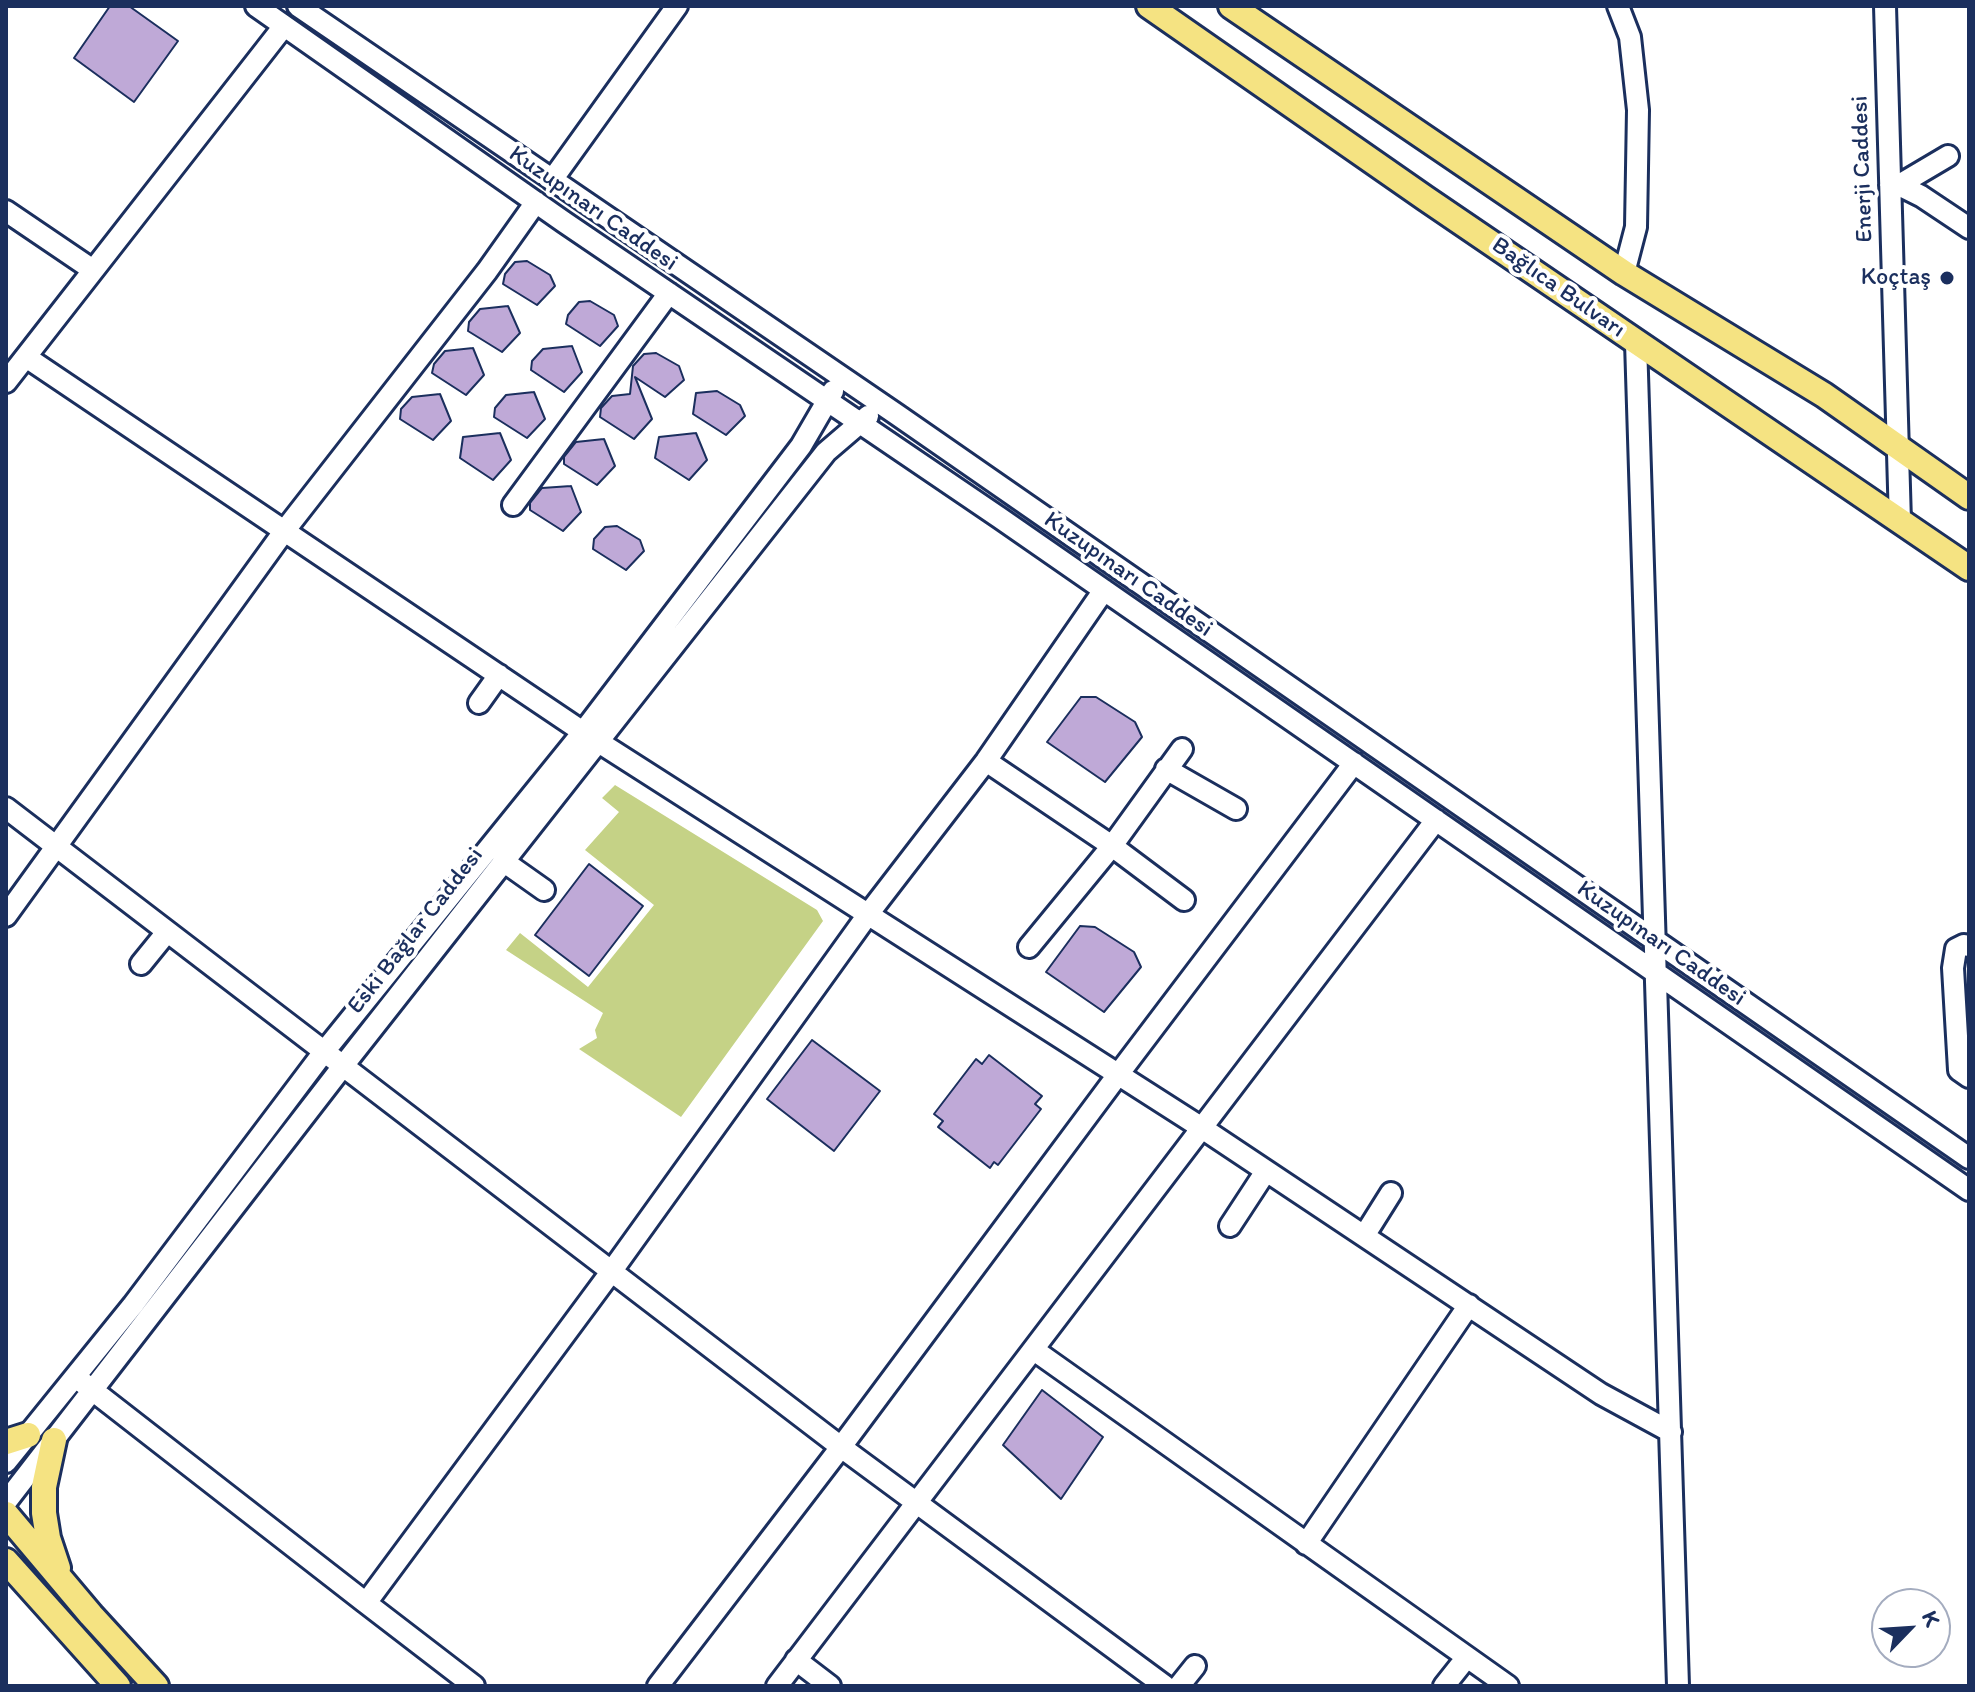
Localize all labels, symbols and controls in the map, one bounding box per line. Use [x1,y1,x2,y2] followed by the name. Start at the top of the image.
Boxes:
[1846,95,1880,243] street label: Enerji Caddesi
[503,140,683,278] street label: Kuzupınarı Caddesi
[1486,231,1630,345] street label: Bağlıca Bulvarı
[1861,264,1931,292] place label: Koçtaş
[1938,269,1956,287] marker: Koçtaş
[1038,506,1218,644] street label: Kuzupınarı Caddesi
[342,842,490,1020] street label: Eski Bağlar Caddesi
[1571,875,1751,1013] street label: Kuzupınarı Caddesi
[1871,1588,1951,1668] north arrow
[1916,1606,1947,1631] text: K

